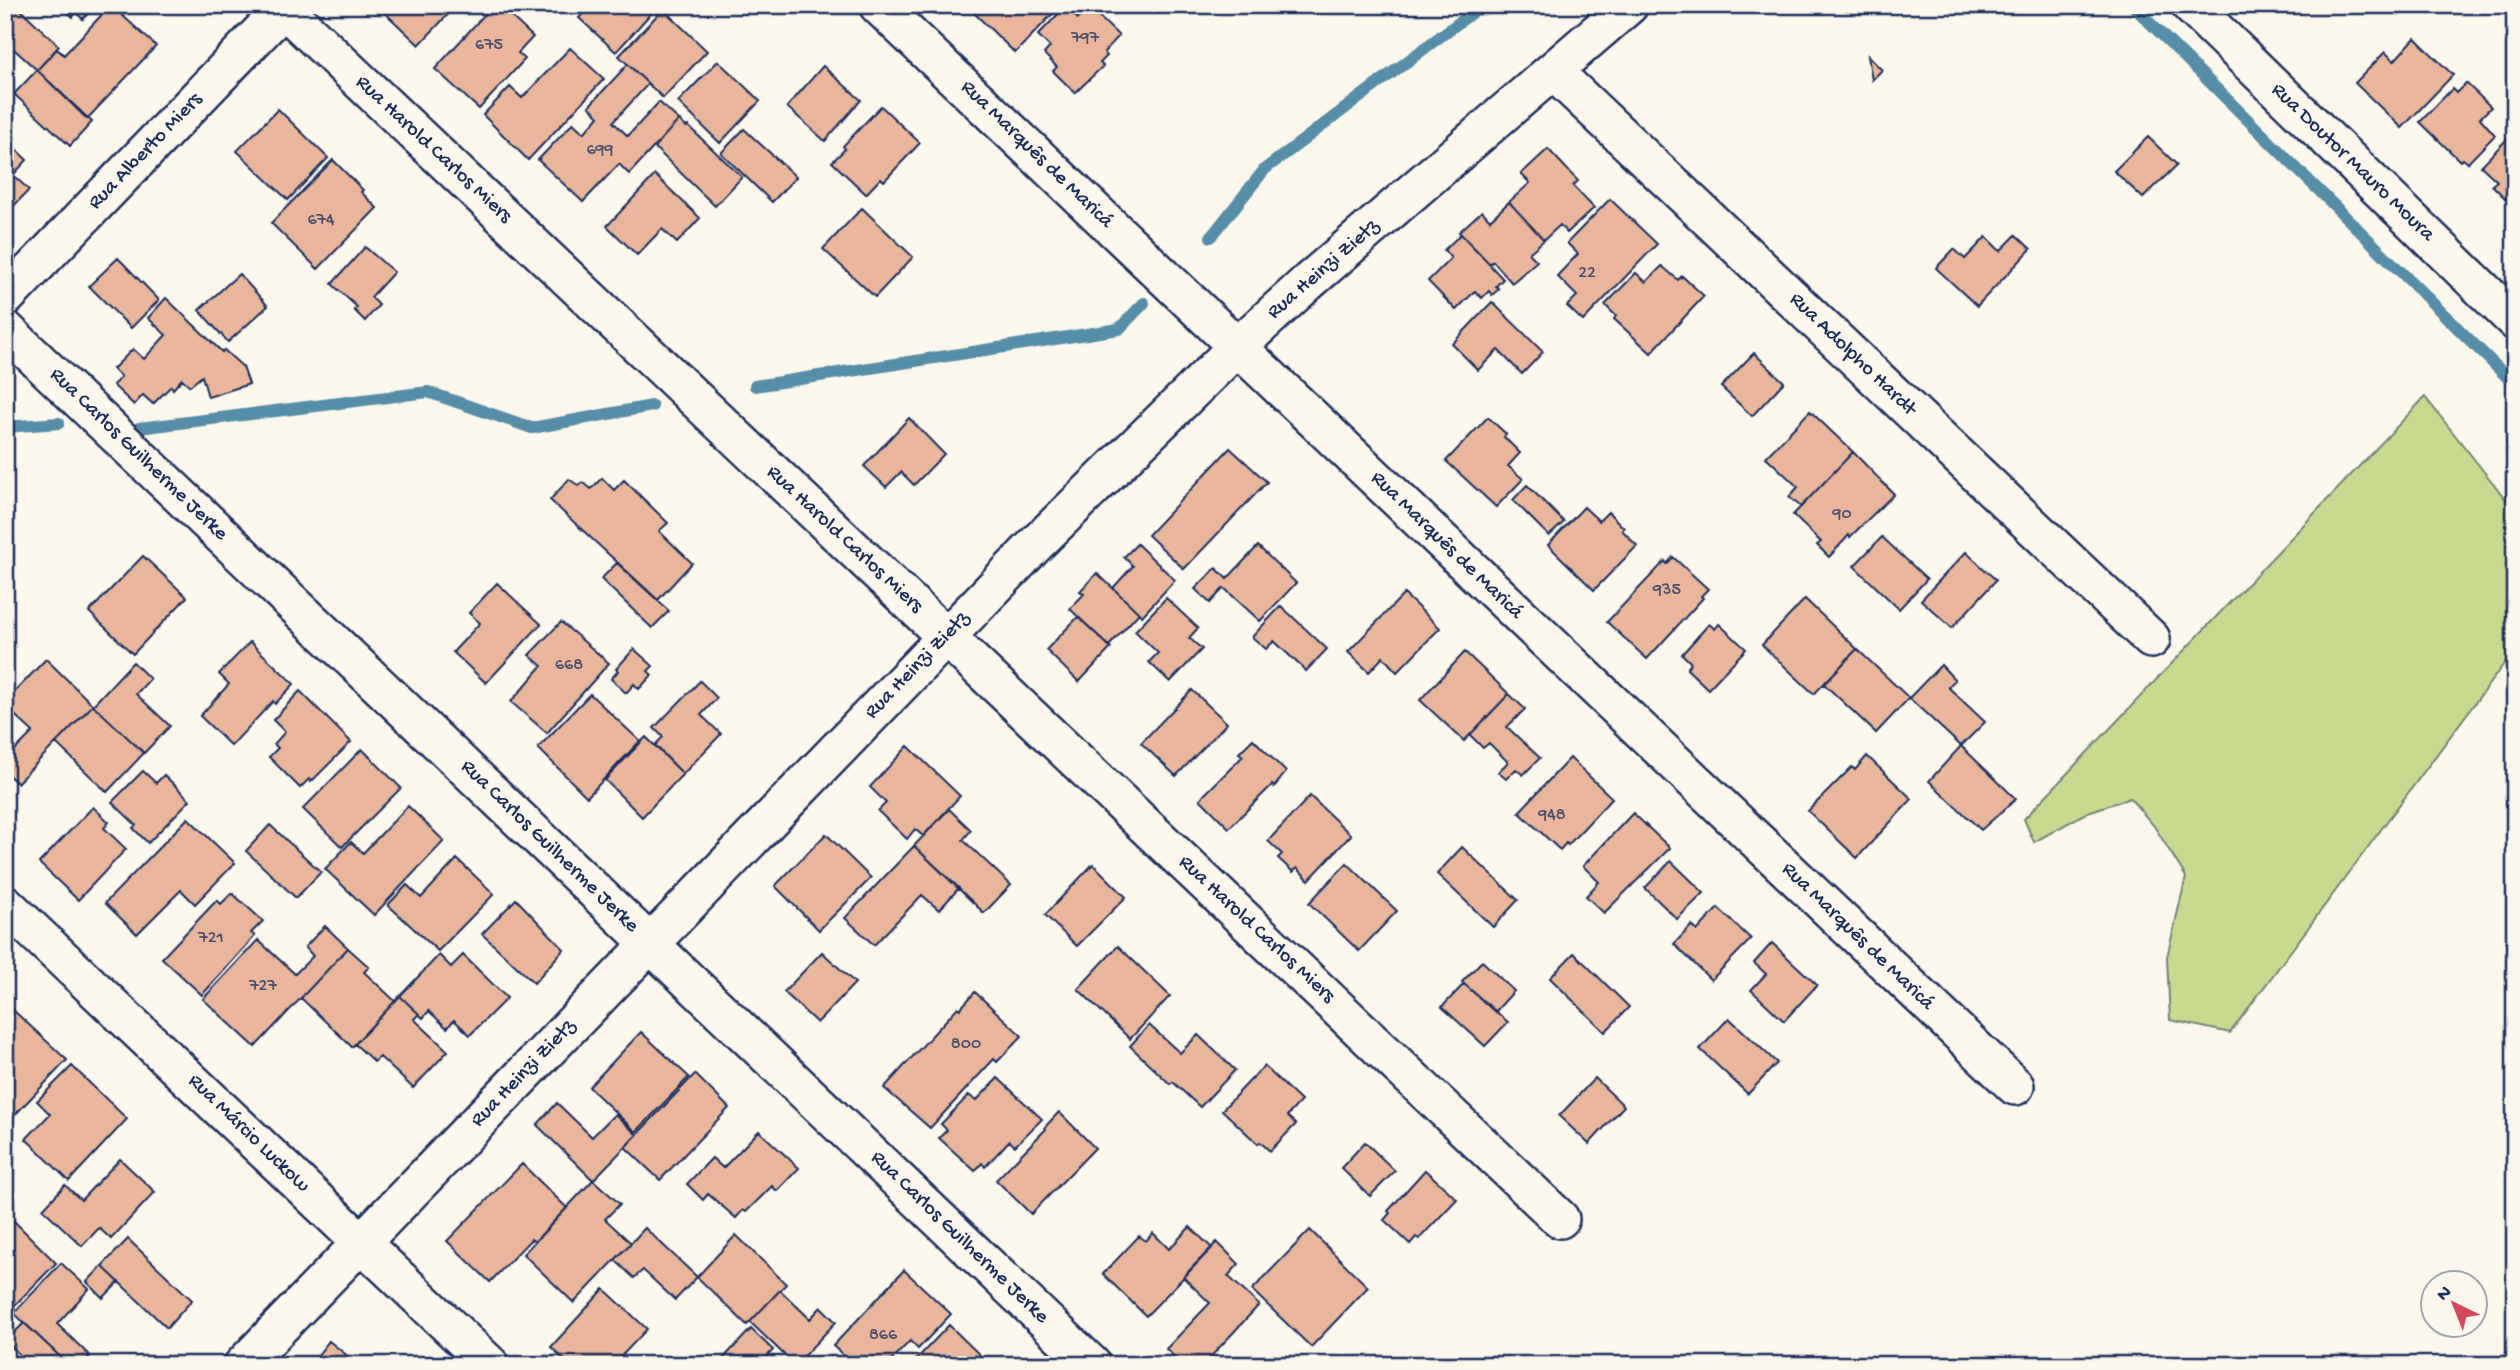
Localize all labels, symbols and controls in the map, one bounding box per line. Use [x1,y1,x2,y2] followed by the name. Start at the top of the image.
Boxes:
[1070,28,1100,49] house number: 797
[475,35,503,56] house number: 675
[349,71,517,230] street label: Rua Harold Carlos Miers
[955,76,1118,235] street label: Rua Marquês de Maricá
[2265,78,2440,249] street label: Rua Doutor Mauro Moura
[84,87,209,216] street label: Rua Alberto Miers
[586,140,614,161] house number: 699
[308,210,335,231] house number: 674
[1263,214,1386,326] street label: Rua Heinzi Zietz
[1578,263,1596,284] house number: 22
[1783,288,1923,424] street label: Rua Adolpho Hardt
[44,363,233,548] street label: Rua Carlos Guilherme Jerke
[760,461,928,620] street label: Rua Harold Carlos Miers
[1365,467,1528,626] street label: Rua Marquês de Maricá
[1831,504,1852,525] house number: 90
[1652,580,1681,601] house number: 935
[860,606,976,725] street label: Rua Heinzi Zietz
[555,655,583,676] house number: 668
[455,755,644,940] street label: Rua Carlos Guilherme Jerke
[1537,805,1566,826] house number: 948
[1172,851,1340,1010] street label: Rua Harold Carlos Miers
[1776,858,1939,1017] street label: Rua Marquês de Maricá
[197,928,224,949] house number: 721
[248,976,277,997] house number: 727
[466,1014,582,1133] street label: Rua Heinzi Zietz
[951,1034,981,1055] house number: 800
[182,1069,315,1199] street label: Rua Márcio Luckow
[865,1146,1054,1331] street label: Rua Carlos Guilherme Jerke
[2418,1268,2488,1338] north arrow
[2432,1281,2457,1307] text: N
[869,1325,898,1346] house number: 866

